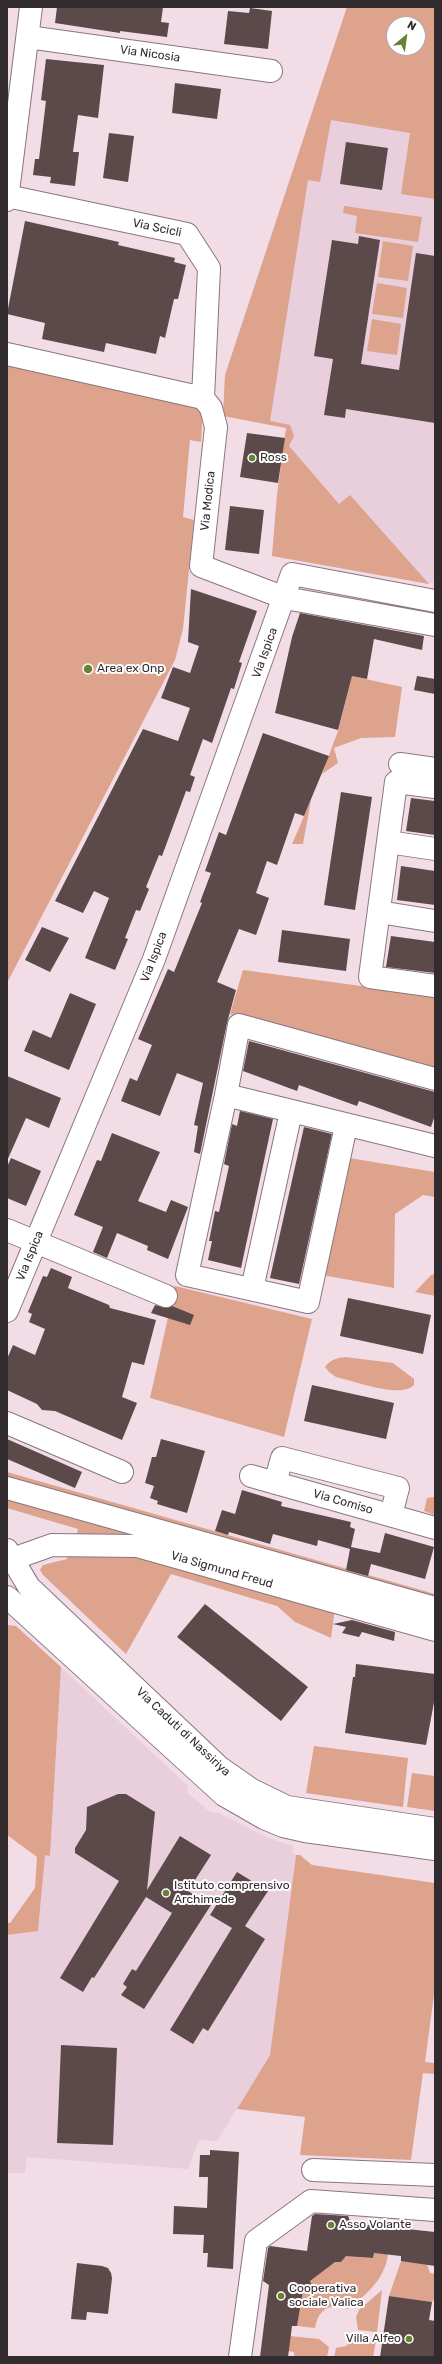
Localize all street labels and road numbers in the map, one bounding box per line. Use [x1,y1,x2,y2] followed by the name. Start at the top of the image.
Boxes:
[119,43,181,65] street label: Via Nicosia
[131,216,183,240] street label: Via Scicli
[198,470,218,532] street label: Via Modica
[249,626,281,680] street label: Via Ispica
[138,930,170,984] street label: Via Ispica
[13,1229,47,1283] street label: Via Ispica
[311,1487,375,1517] street label: Via Comiso
[169,1549,275,1591] street label: Via Sigmund Freud
[133,1685,233,1779] street label: Via Caduti di Nassiriya

